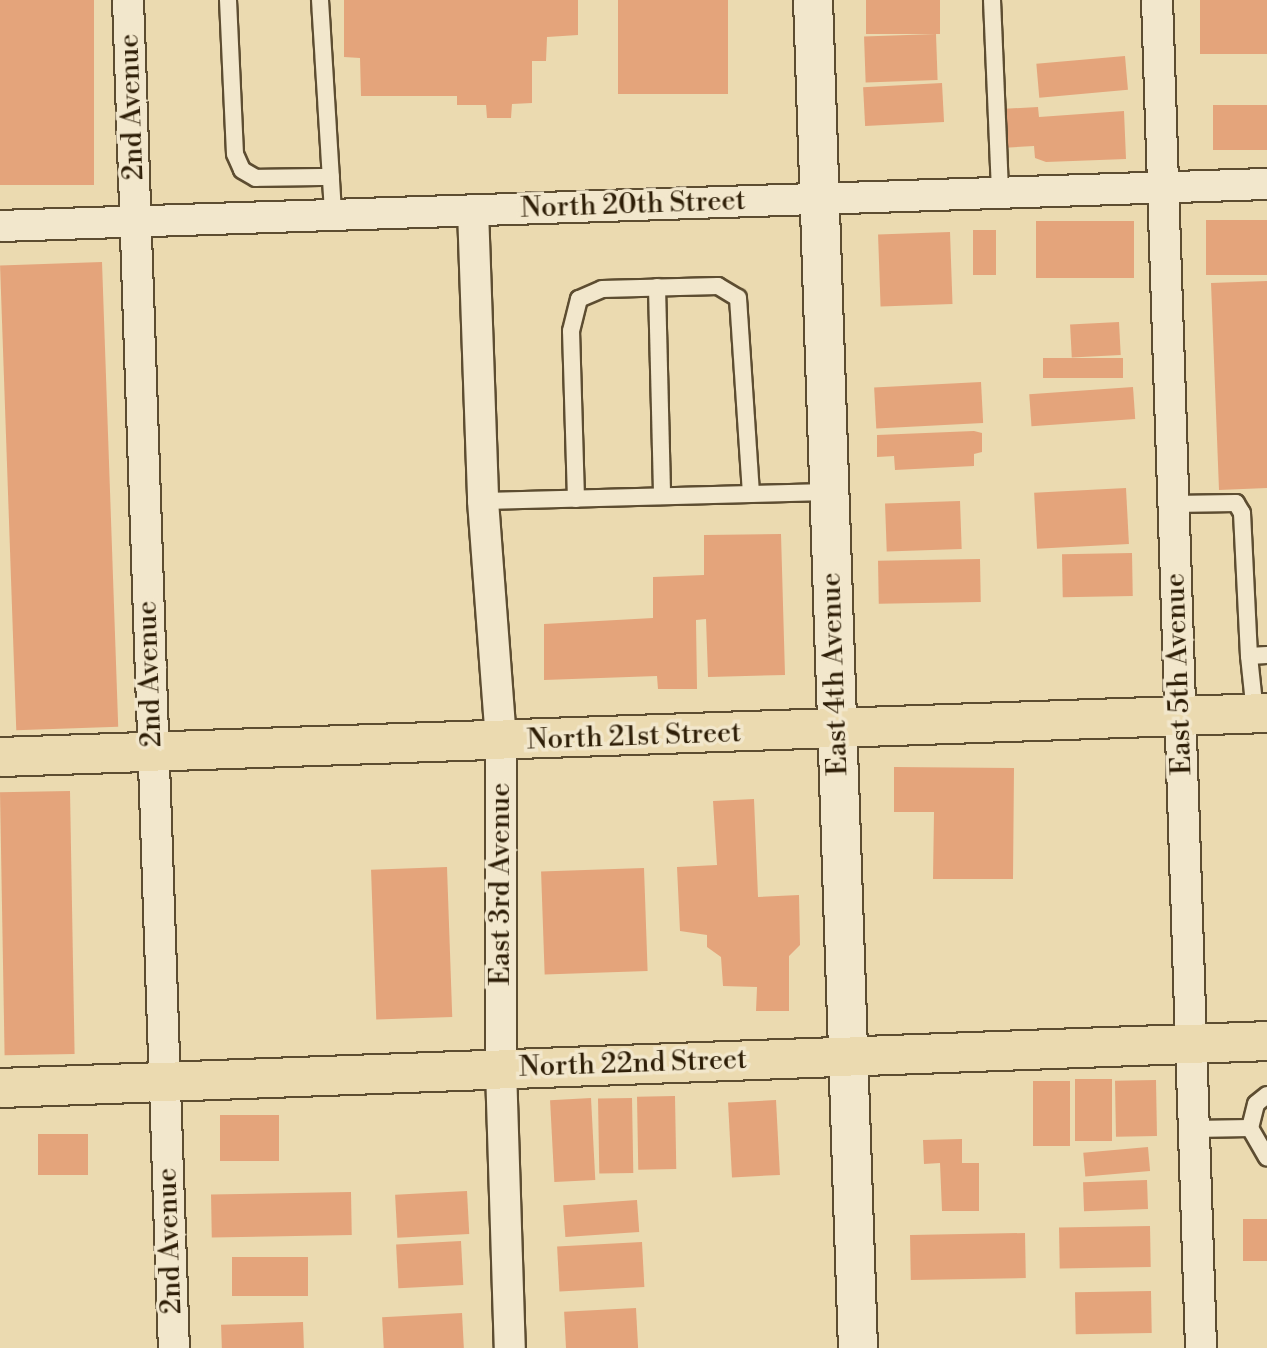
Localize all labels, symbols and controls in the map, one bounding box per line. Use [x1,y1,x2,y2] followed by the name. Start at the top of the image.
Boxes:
[113,33,151,181] street label: 2nd Avenue
[520,184,746,226] street label: North 20th Street
[815,572,855,776] street label: East 4th Avenue
[1159,572,1199,776] street label: East 5th Avenue
[131,600,169,748] street label: 2nd Avenue
[526,716,742,758] street label: North 21st Street
[484,783,518,985] street label: East 3rd Avenue
[518,1043,748,1085] street label: North 22nd Street
[151,1167,189,1315] street label: 2nd Avenue

